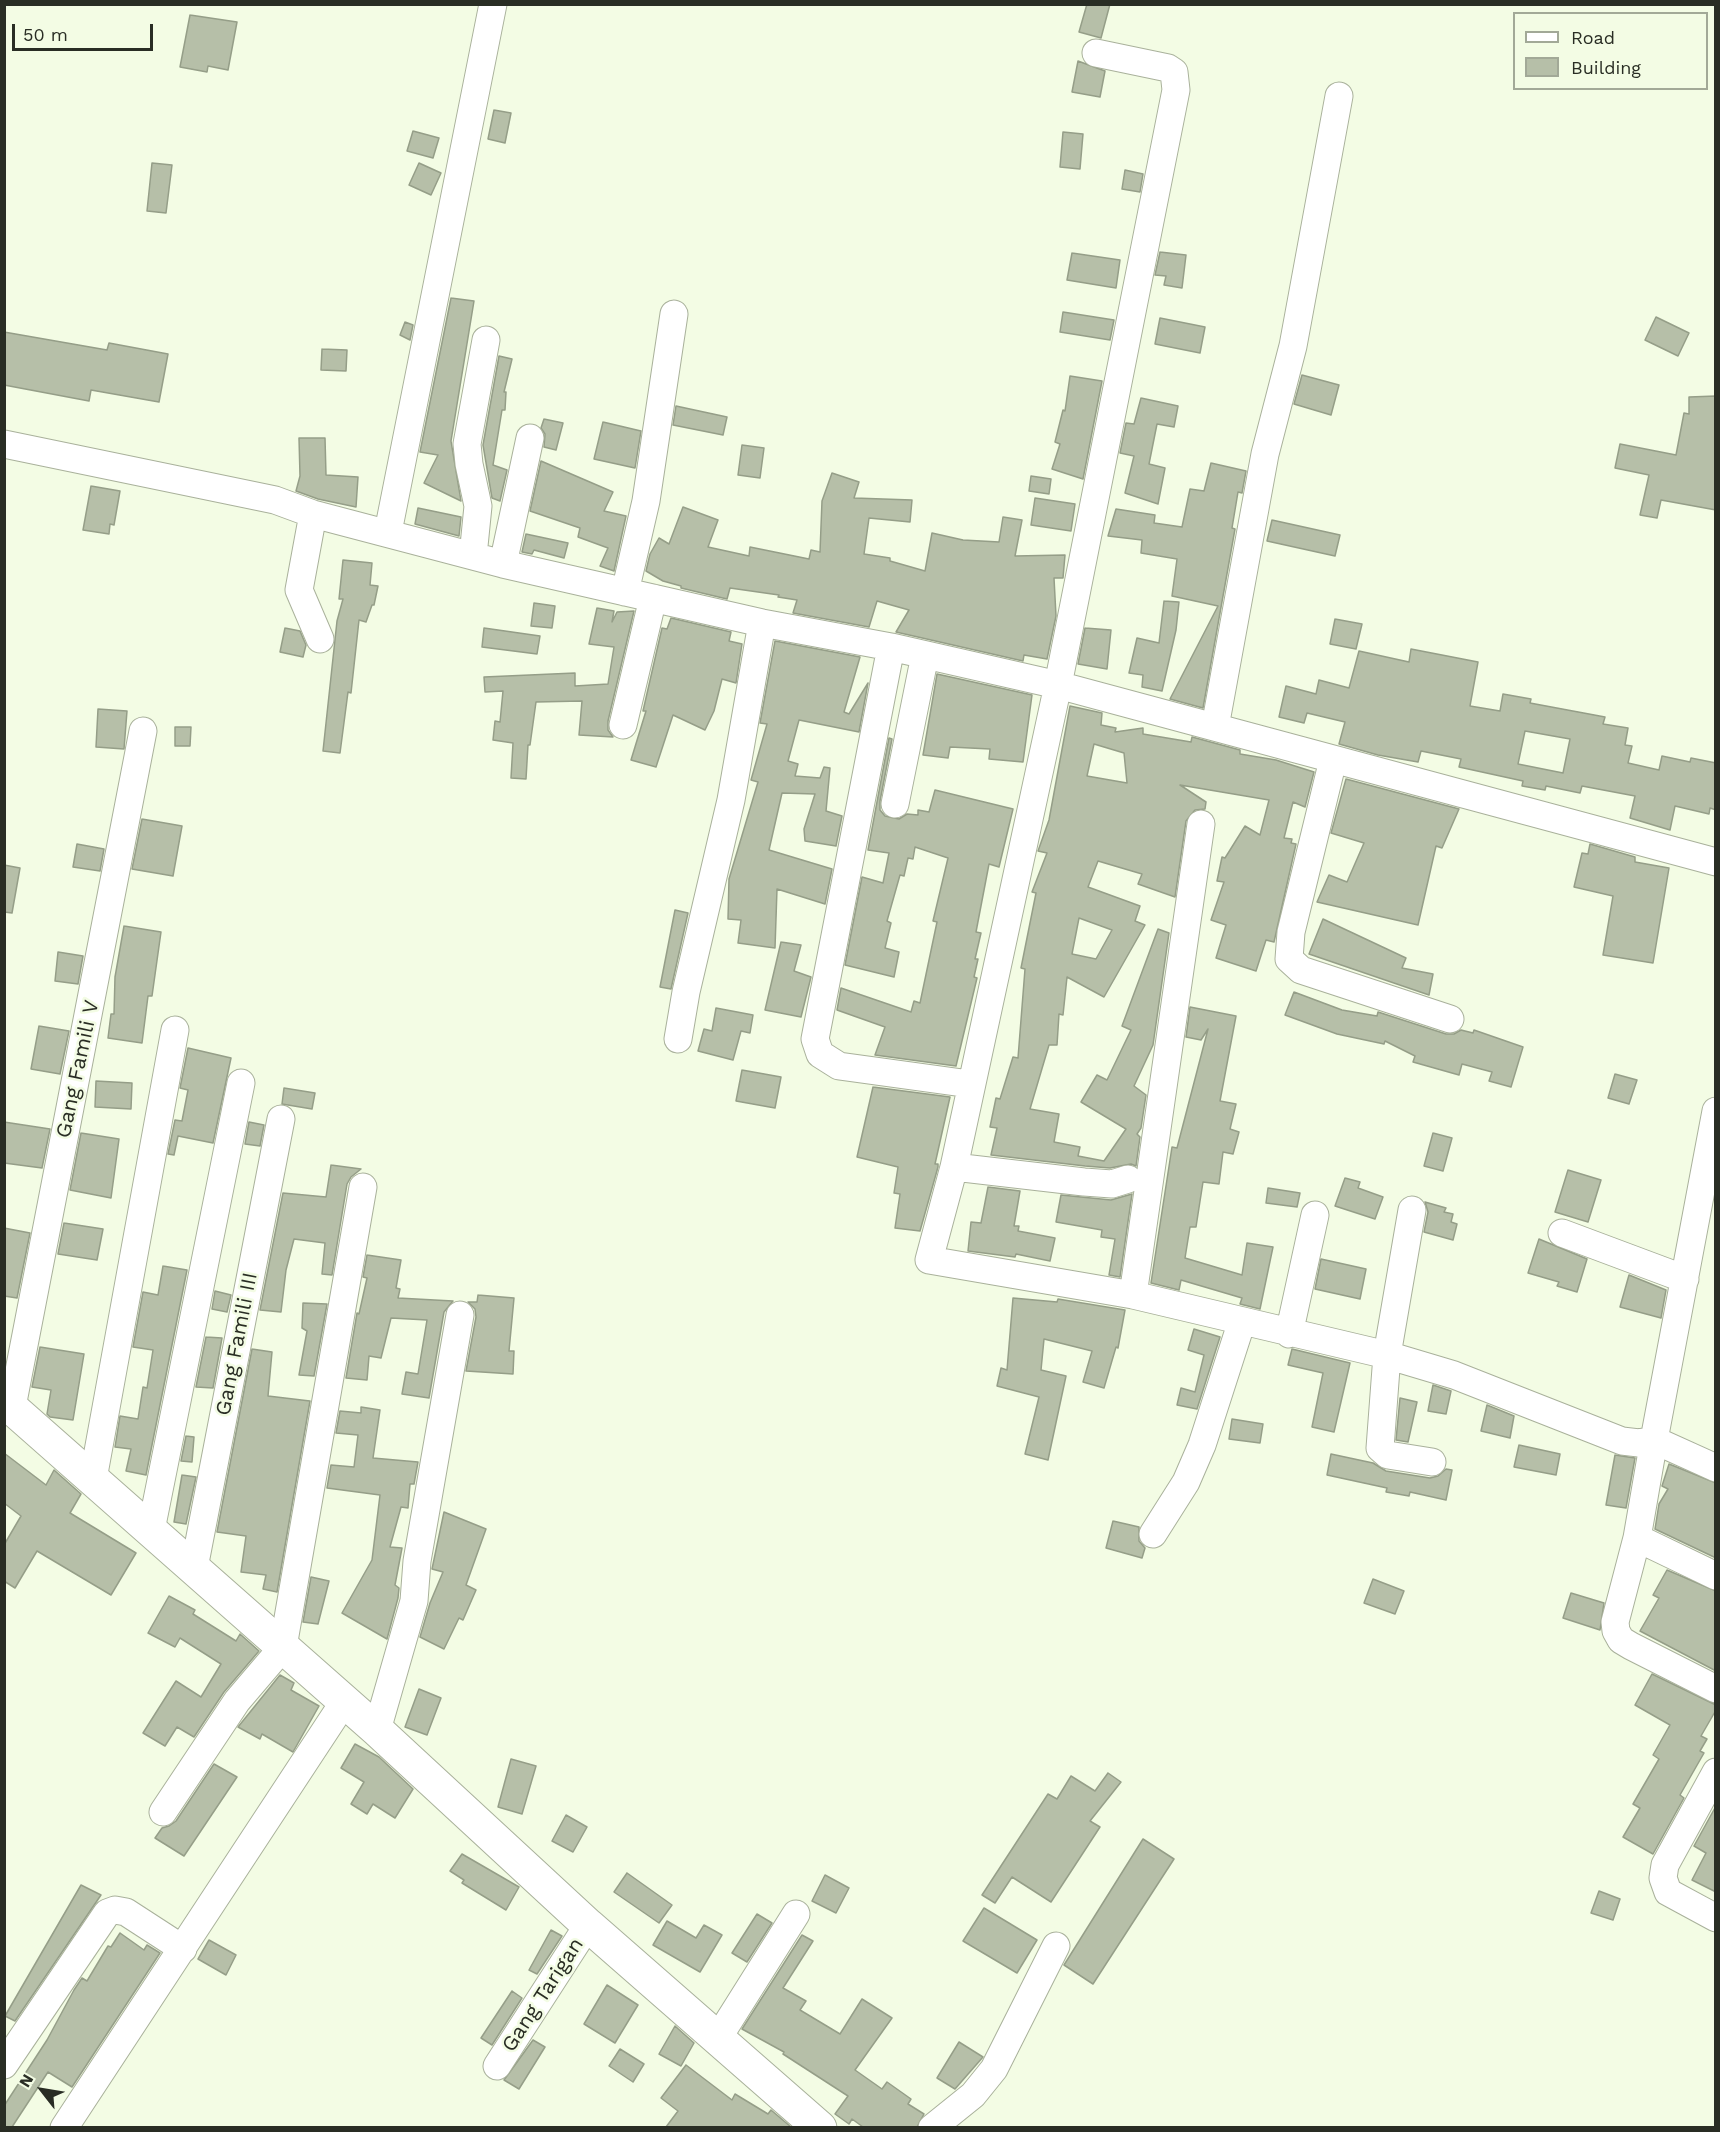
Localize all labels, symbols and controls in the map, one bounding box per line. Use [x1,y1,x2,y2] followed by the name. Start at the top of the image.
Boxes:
[15,12,156,50] scale bar
[1513,12,1708,90] legend
[23,24,68,45] text: 50 m
[1571,27,1615,48] text: Road
[1571,57,1641,78] text: Building
[51,998,105,1140] street label: Gang Famili V
[211,1270,263,1418] street label: Gang Famili III
[497,1933,589,2057] street label: Gang Tarigan
[12,2060,72,2120] north arrow
[15,2071,37,2090] text: N

